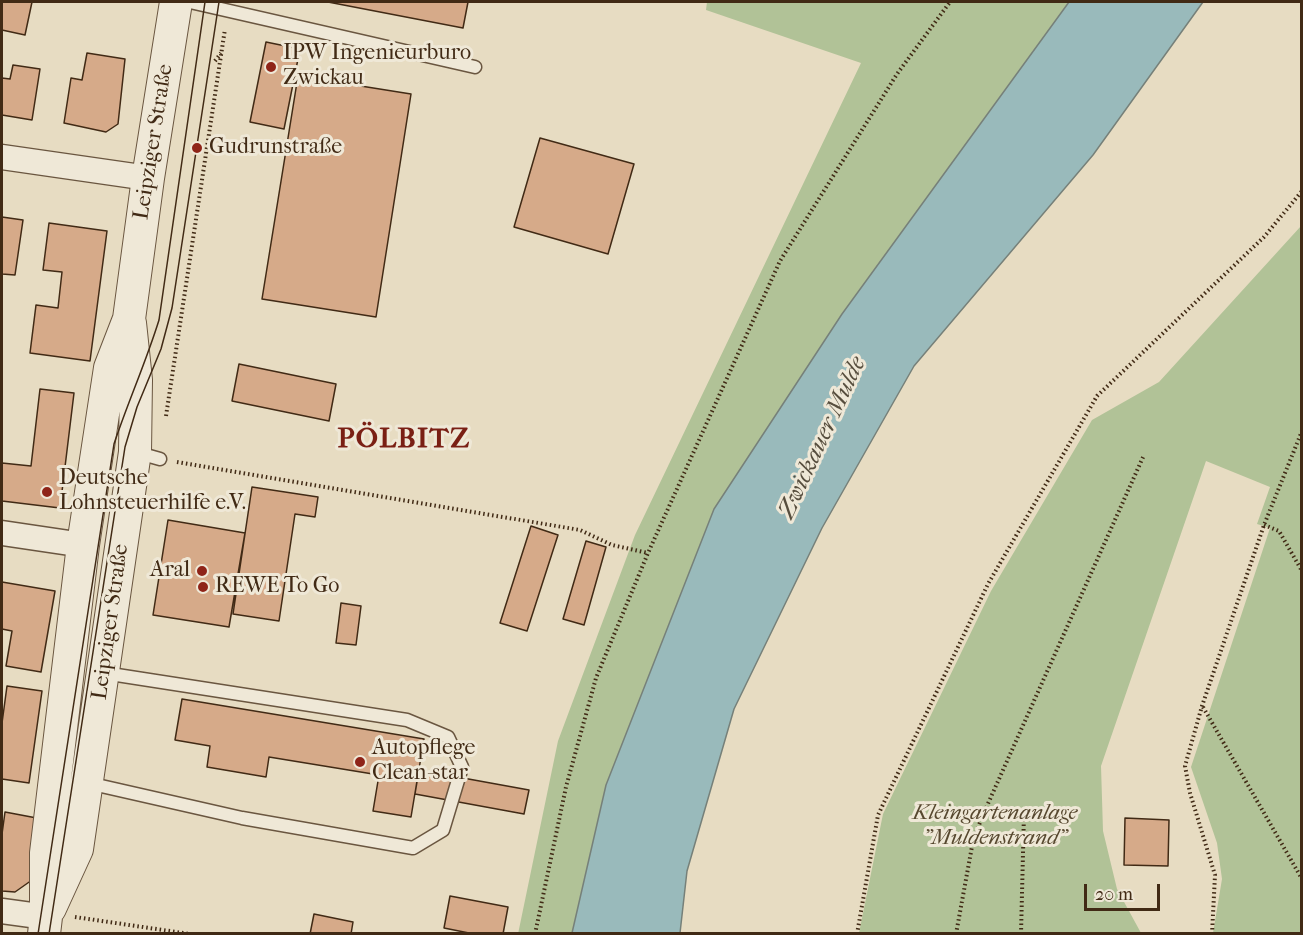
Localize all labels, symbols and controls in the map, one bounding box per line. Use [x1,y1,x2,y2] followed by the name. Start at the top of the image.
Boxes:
[283,41,471,92] place label: IPW Ingenieurburo Zwickau
[264,60,278,74] marker: IPW Ingenieurburo Zwickau
[129,62,179,222] street label: Leipziger Straße
[209,135,342,161] place label: Gudrunstraße
[190,141,204,155] marker: Gudrunstraße
[773,353,873,523] water label: Zwickauer Mulde
[337,423,471,457] district label: PÖLBITZ
[59,466,246,518] place label: Deutsche Lohnsteuerhilfe e.V.
[40,485,54,499] marker: Deutsche Lohnsteuerhilfe e.V.
[87,542,135,702] street label: Leipziger Straße
[150,558,190,584] place label: Aral
[195,564,209,578] marker: Aral
[215,574,339,600] place label: REWE To Go
[196,580,210,594] marker: REWE To Go
[372,736,475,788] place label: Autopflege Clean-star
[353,755,367,769] marker: Autopflege Clean-star
[913,801,1077,852] park label: Kleingartenanlage "Muldenstrand"
[1087,872,1164,910] scale bar
[1095,884,1133,905] text: 20 m

